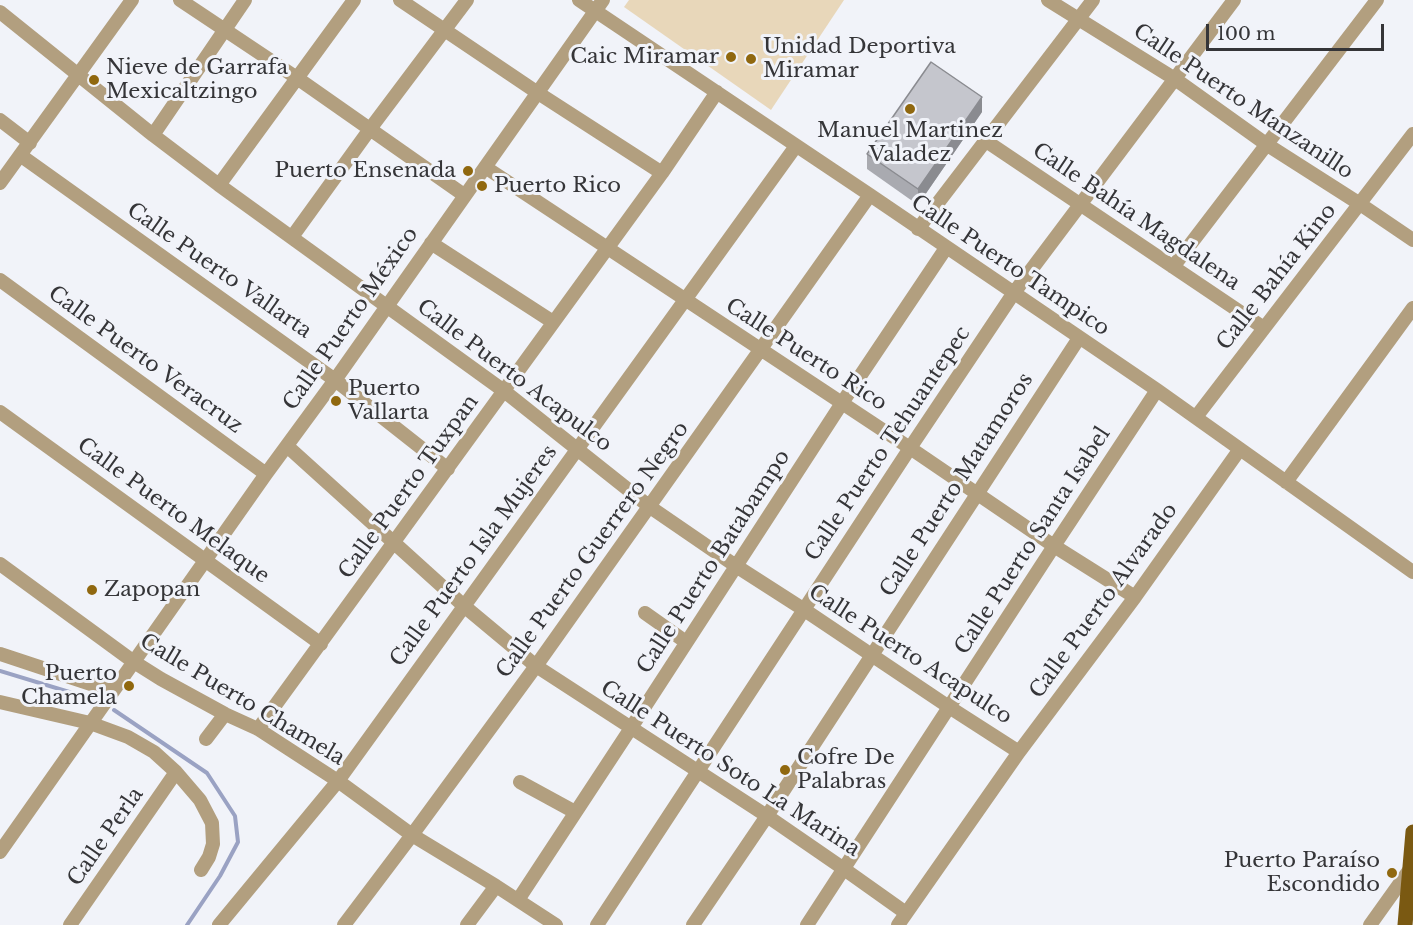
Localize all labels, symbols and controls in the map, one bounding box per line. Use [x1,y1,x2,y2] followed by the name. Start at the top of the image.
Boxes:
[1209,12,1388,50] scale bar
[1128,19,1358,185] street label: Calle Puerto Manzanillo
[1217,23,1275,45] text: 100 m
[763,34,956,84] place label: Unidad Deportiva Miramar
[570,44,719,70] place label: Caic Miramar
[724,50,738,64] marker: Caic Miramar
[744,52,758,66] marker: Unidad Deportiva Miramar
[106,55,288,105] place label: Nieve de Garrafa Mexicaltzingo
[87,73,101,87] marker: Nieve de Garrafa Mexicaltzingo
[903,102,917,116] marker: Manuel Martinez Valadez
[817,118,1003,168] place label: Manuel Martinez Valadez
[1027,138,1245,296] street label: Calle Bahía Magdalena
[275,158,456,184] place label: Puerto Ensenada
[461,164,475,178] marker: Puerto Ensenada
[494,173,621,199] place label: Puerto Rico
[475,179,489,193] marker: Puerto Rico
[906,190,1114,342] street label: Calle Puerto Tampico
[122,198,316,344] street label: Calle Puerto Vallarta
[1212,199,1342,355] street label: Calle Bahía Kino
[278,223,424,415] street label: Calle Puerto México
[43,281,247,439] street label: Calle Puerto Veracruz
[721,293,891,417] street label: Calle Puerto Rico
[412,295,616,457] street label: Calle Puerto Acapulco
[800,322,976,566] street label: Calle Puerto Tehuantepec
[875,368,1039,602] street label: Calle Puerto Matamoros
[348,376,429,426] place label: Puerto Vallarta
[334,390,484,584] street label: Calle Puerto Tuxpan
[329,394,343,408] marker: Puerto Vallarta
[492,417,694,683] street label: Calle Puerto Guerrero Negro
[950,423,1116,659] street label: Calle Puerto Santa Isabel
[72,433,274,589] street label: Calle Puerto Melaque
[385,440,563,672] street label: Calle Puerto Isla Mujeres
[632,445,796,679] street label: Calle Puerto Batabampo
[1025,498,1183,704] street label: Calle Puerto Alvarado
[104,577,200,603] place label: Zapopan
[804,580,1016,730] street label: Calle Puerto Acapulco
[85,583,99,597] marker: Zapopan
[135,629,349,771] street label: Calle Puerto Chamela
[21,661,117,711] place label: Puerto Chamela
[596,676,864,862] street label: Calle Puerto Soto La Marina
[122,679,136,693] marker: Puerto Chamela
[797,745,895,795] place label: Cofre De Palabras
[778,763,792,777] marker: Cofre De Palabras
[63,783,149,891] street label: Calle Perla
[1224,848,1380,898] place label: Puerto Paraíso Escondido
[1385,866,1399,880] marker: Puerto Paraíso Escondido

